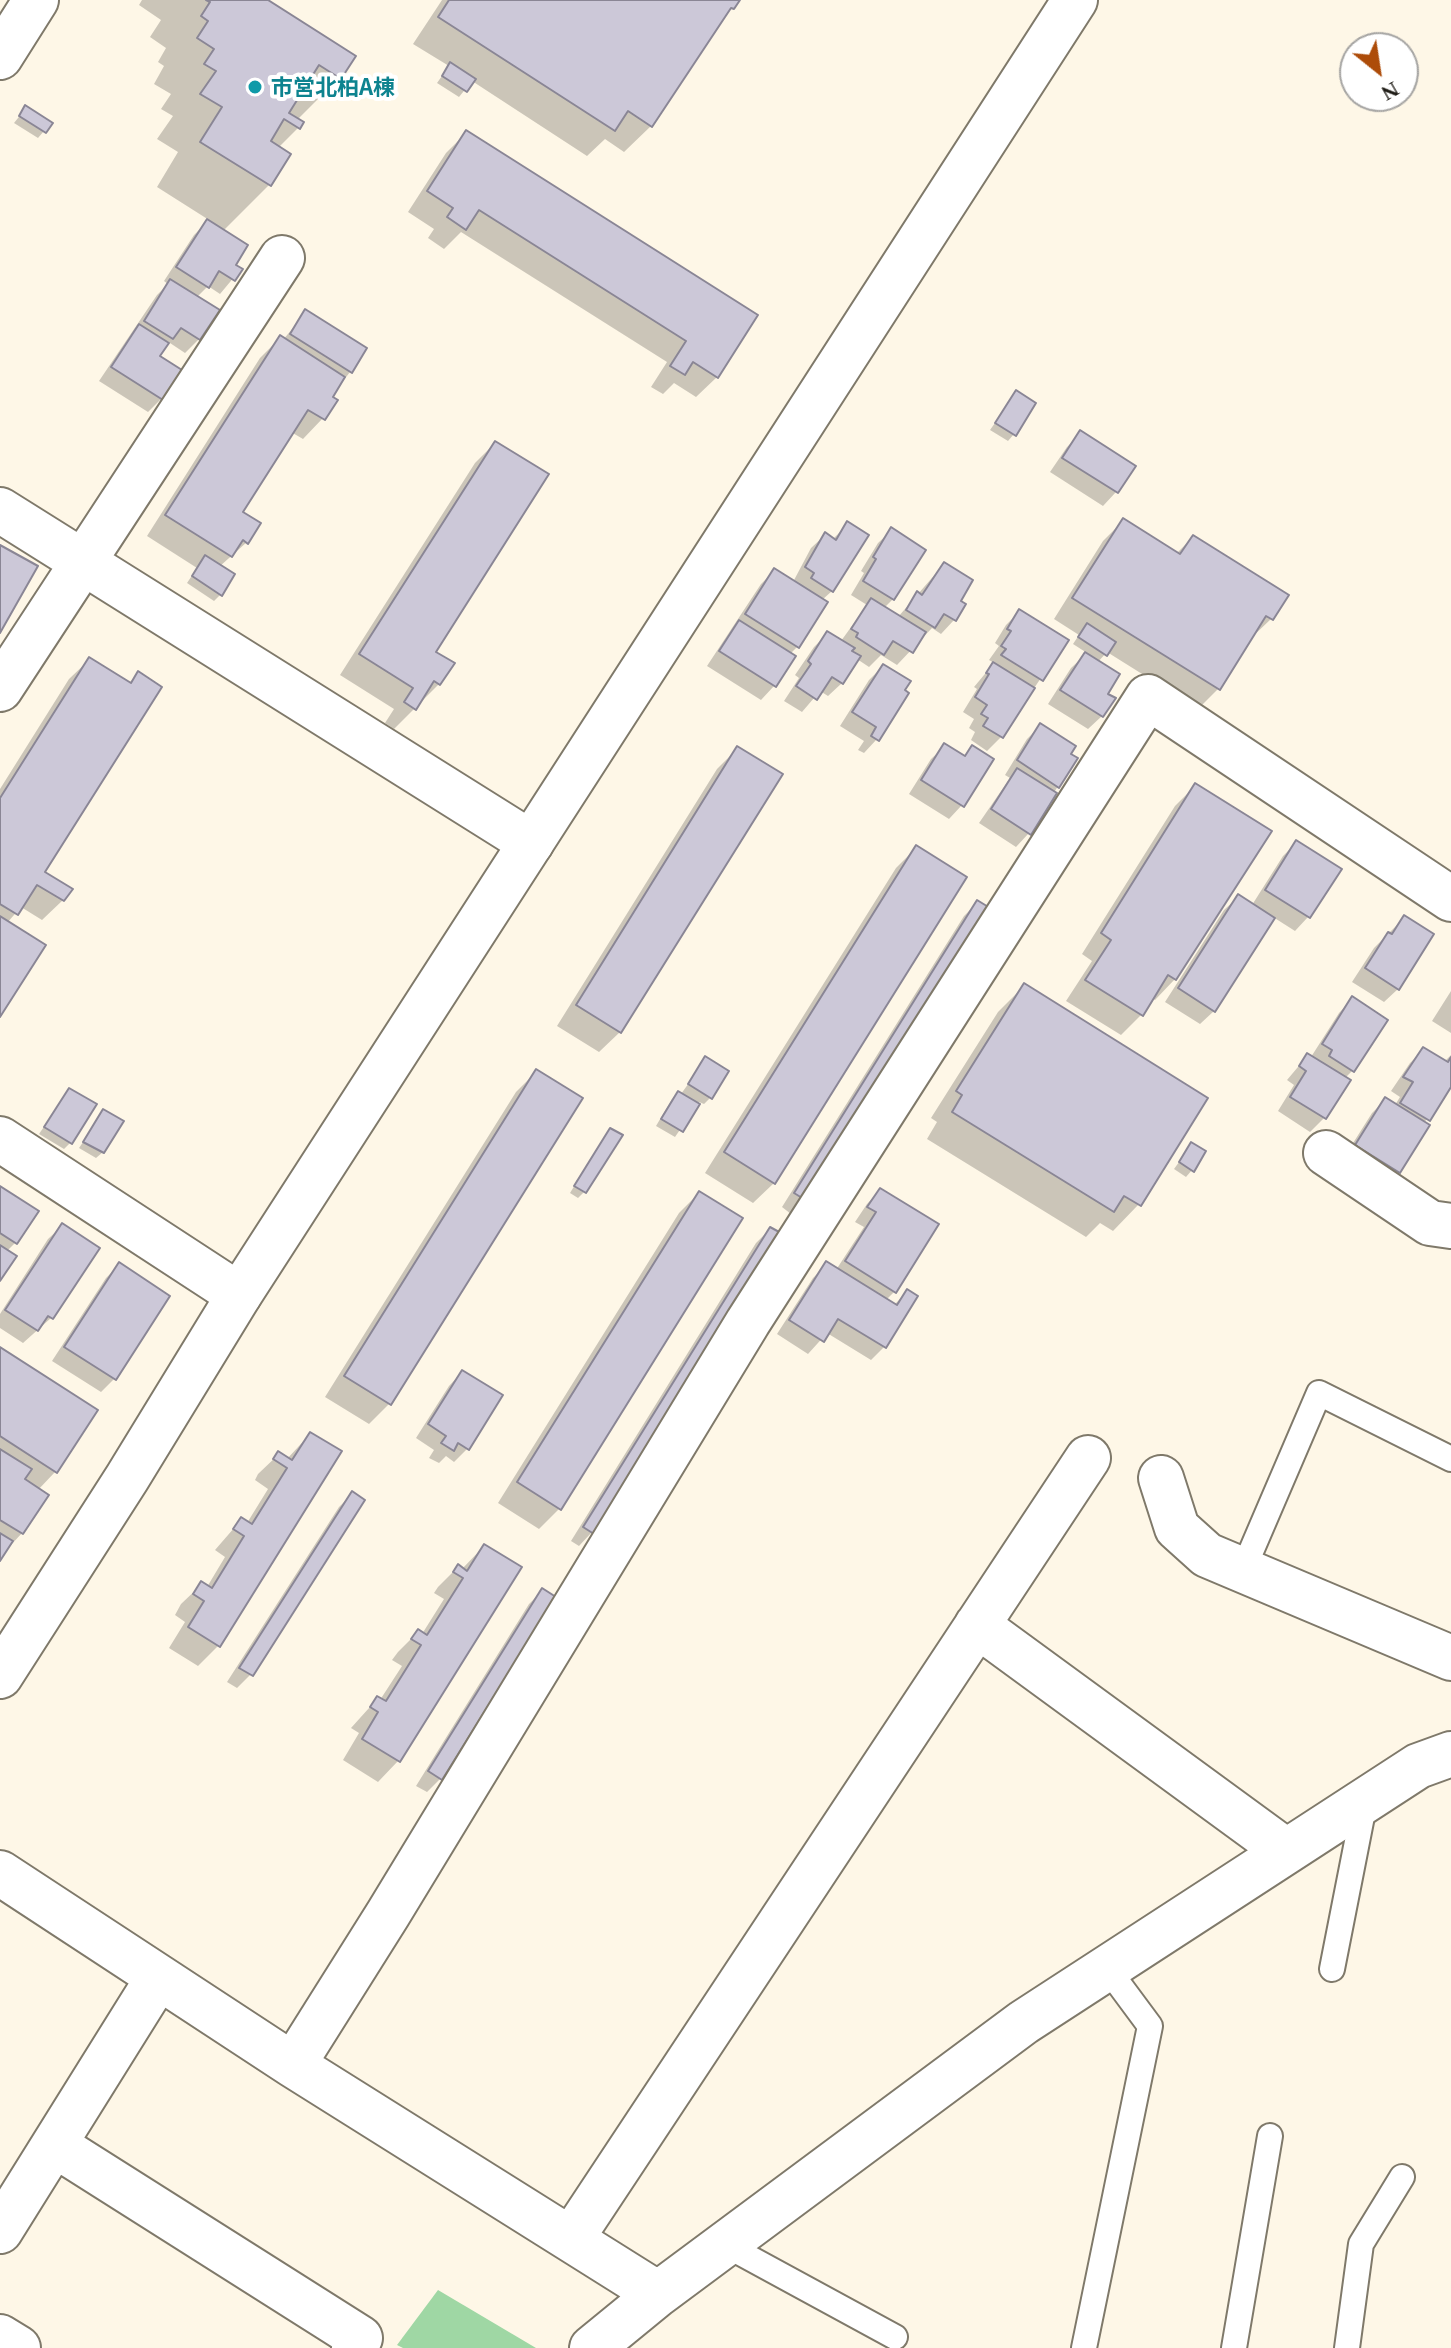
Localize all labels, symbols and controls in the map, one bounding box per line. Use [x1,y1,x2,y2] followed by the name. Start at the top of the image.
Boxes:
[1339,32,1419,112] north arrow
[271,74,395,100] place label: 市営北柏A棟
[1377,77,1403,106] text: N
[246,78,264,96] marker: 市営北柏A棟

